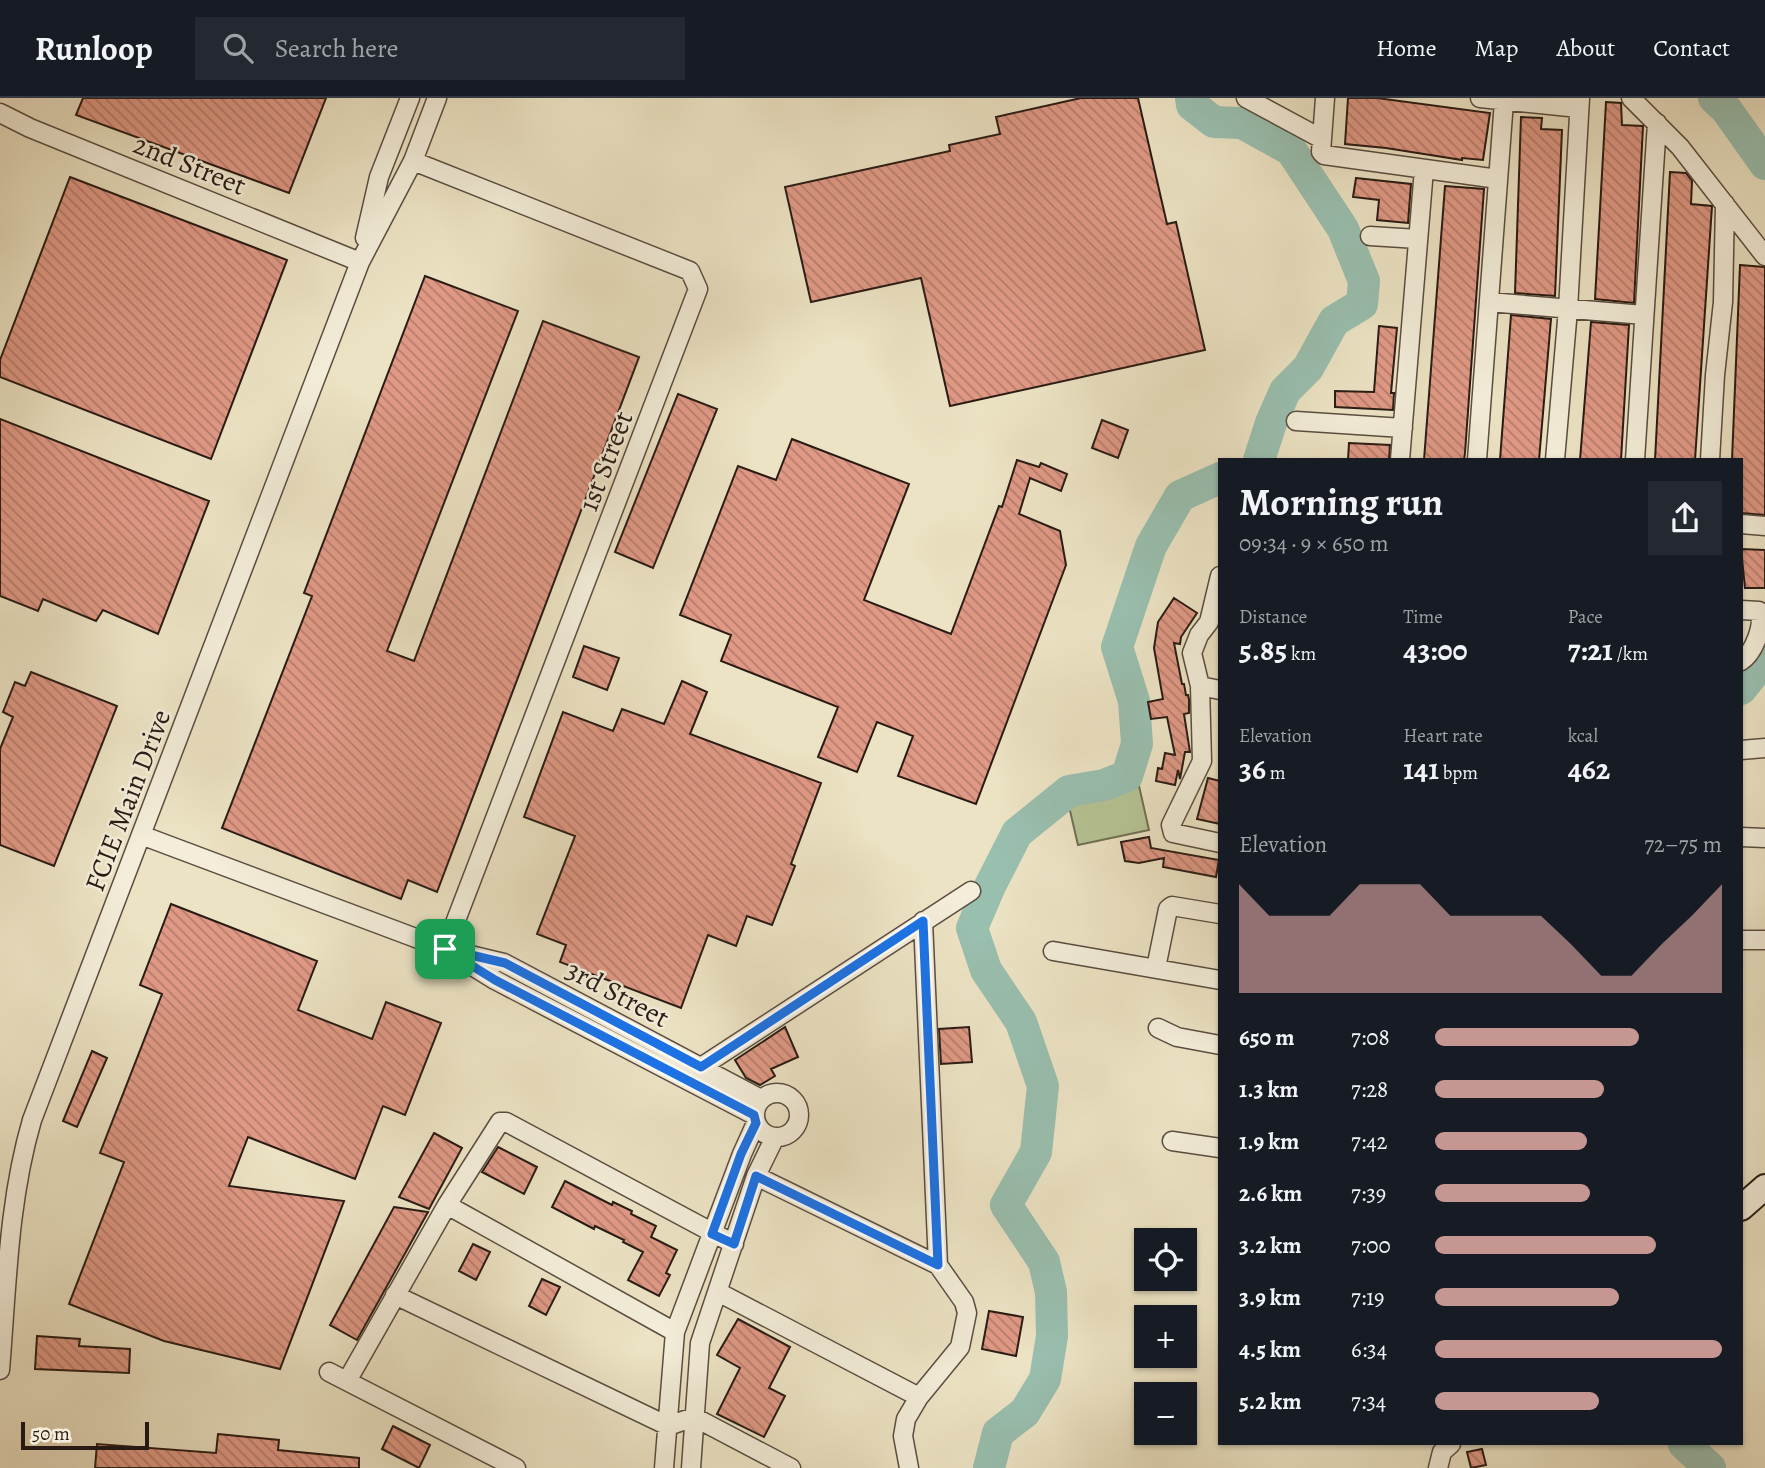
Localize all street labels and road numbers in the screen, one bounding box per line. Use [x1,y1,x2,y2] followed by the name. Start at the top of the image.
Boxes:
[128,125,251,205] street label: 2nd Street
[569,406,642,517] street label: 1st Street
[76,704,180,897] street label: FCIE Main Drive
[559,951,676,1037] street label: 3rd Street

